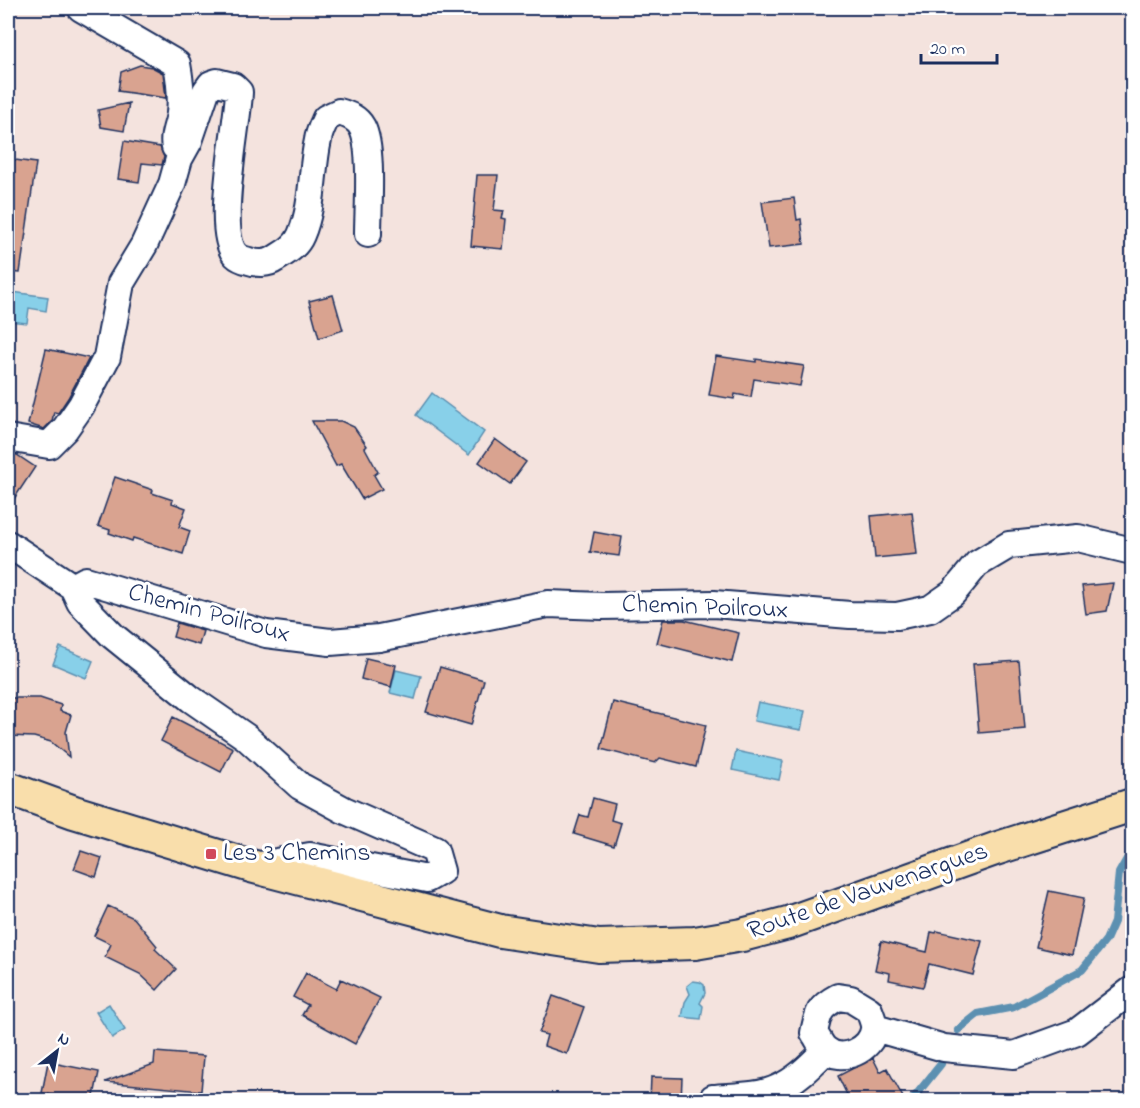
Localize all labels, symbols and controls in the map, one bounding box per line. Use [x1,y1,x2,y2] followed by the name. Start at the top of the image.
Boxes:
[921,27,998,65] scale bar
[930,37,965,63] text: 20 m
[124,574,294,654] street label: Chemin Poilroux
[621,586,789,630] street label: Chemin Poilroux
[743,833,993,951] street label: Route de Vauvenargues
[223,835,370,873] place label: Les 3 Chemins
[204,847,218,861] marker: Les 3 Chemins
[27,1021,87,1081] north arrow
[53,1027,75,1053] text: N

